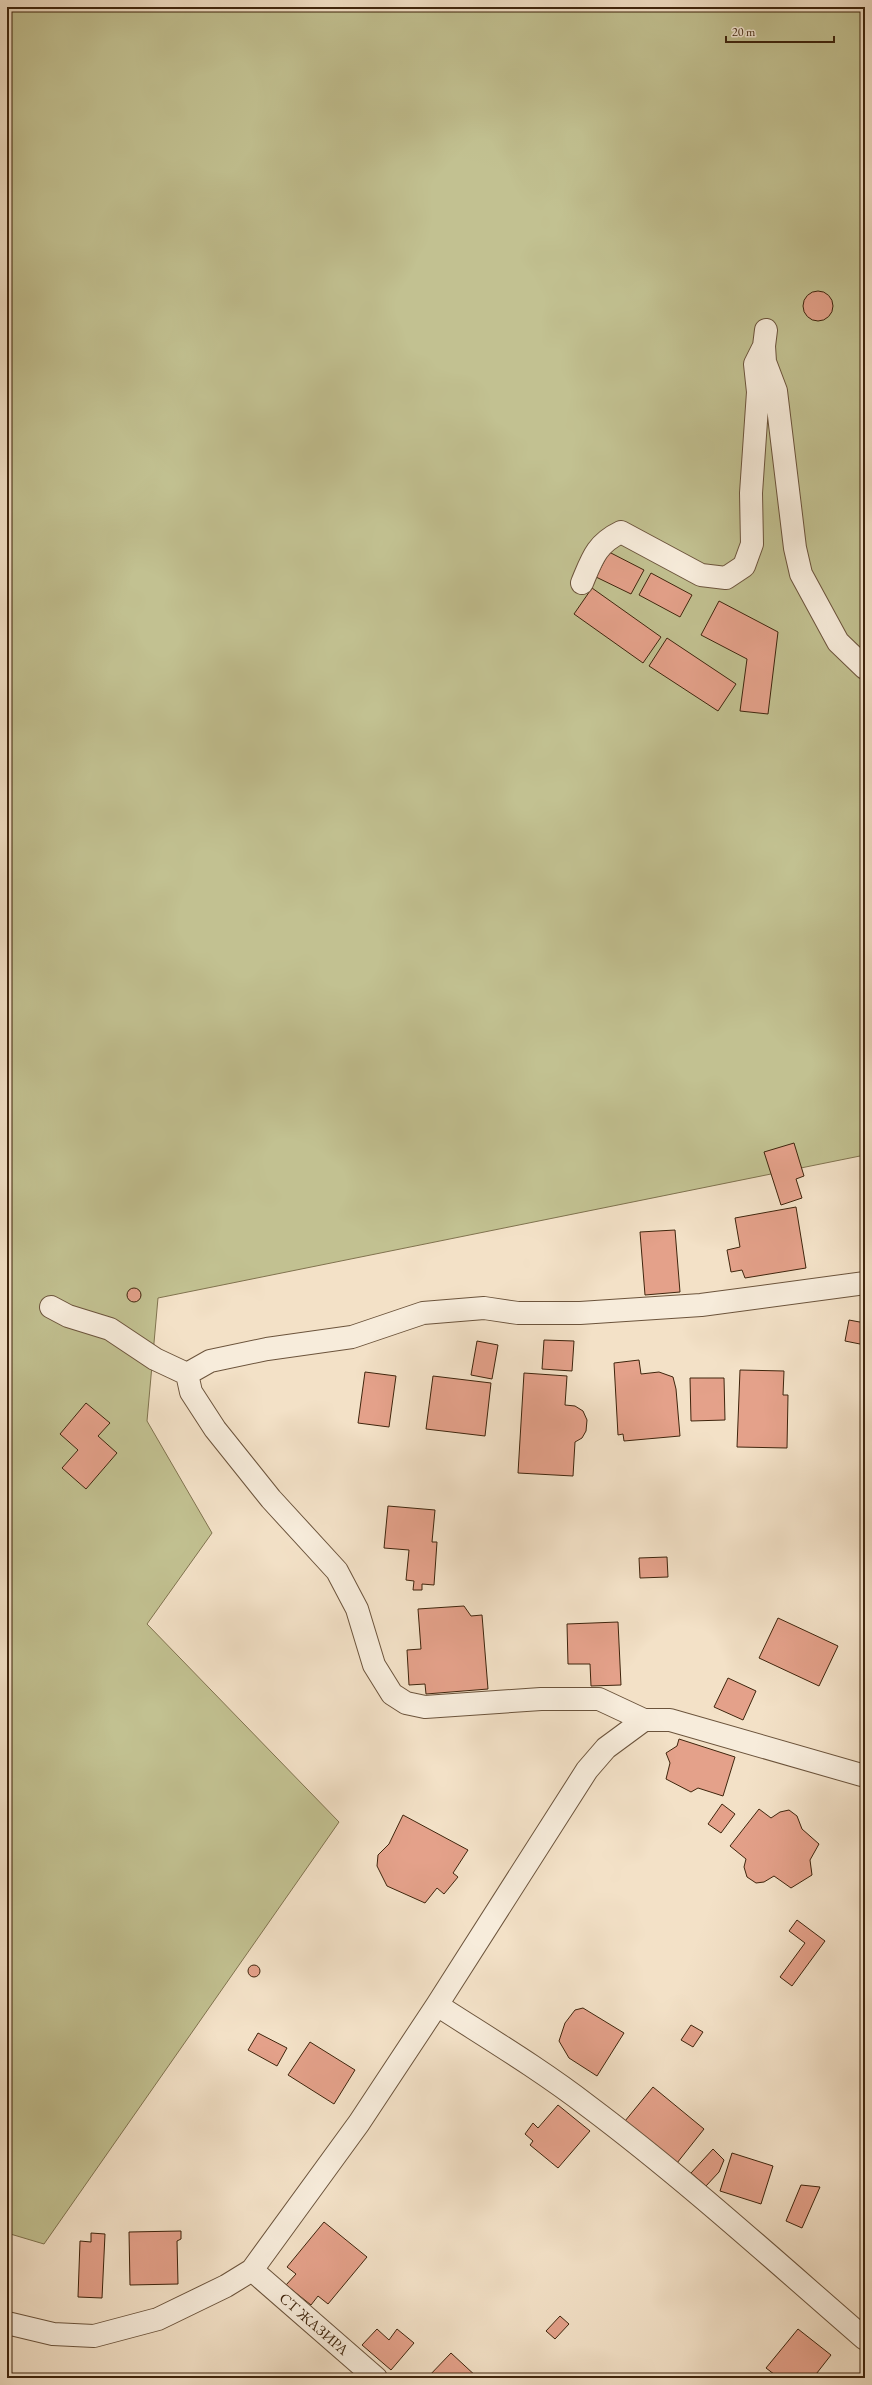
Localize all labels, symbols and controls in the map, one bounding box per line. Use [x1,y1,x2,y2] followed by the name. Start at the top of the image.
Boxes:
[726,18,834,44] scale bar
[732,24,756,40] text: 20 m
[276,2288,353,2359] street label: СТ ЖАЗИРА

